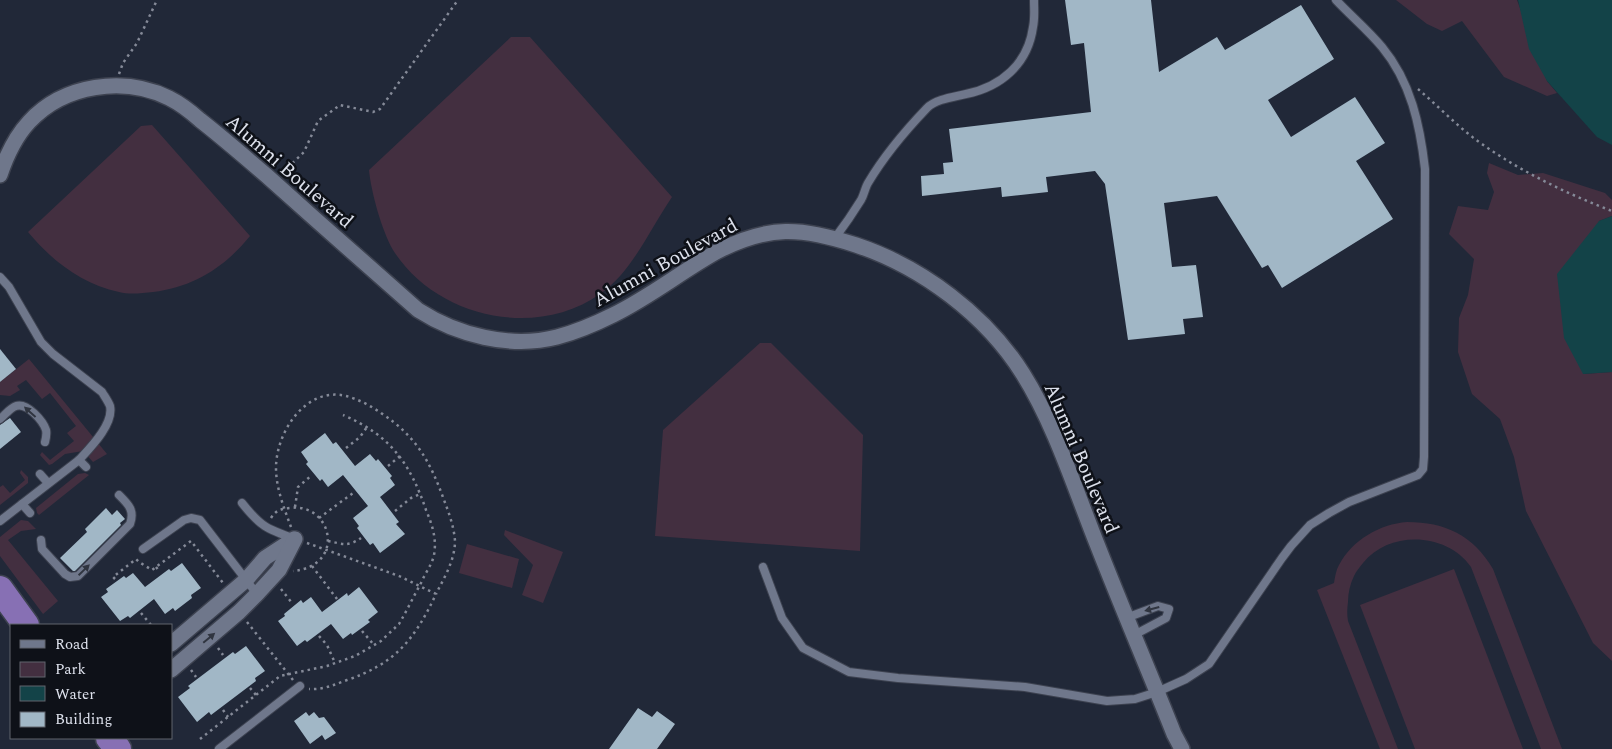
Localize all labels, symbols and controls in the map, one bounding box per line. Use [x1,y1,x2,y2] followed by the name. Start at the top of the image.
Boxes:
[219,108,360,236] street label: Alumni Boulevard
[588,211,743,315] street label: Alumni Boulevard
[1036,378,1126,539] street label: Alumni Boulevard
[24,406,37,417] one-way arrow
[78,564,90,576] one-way arrow
[1145,605,1160,613] one-way arrow
[10,624,172,739] legend
[202,632,214,644] one-way arrow
[55,633,89,656] text: Road
[55,658,86,681] text: Park
[55,683,95,706] text: Water
[55,708,112,731] text: Building

